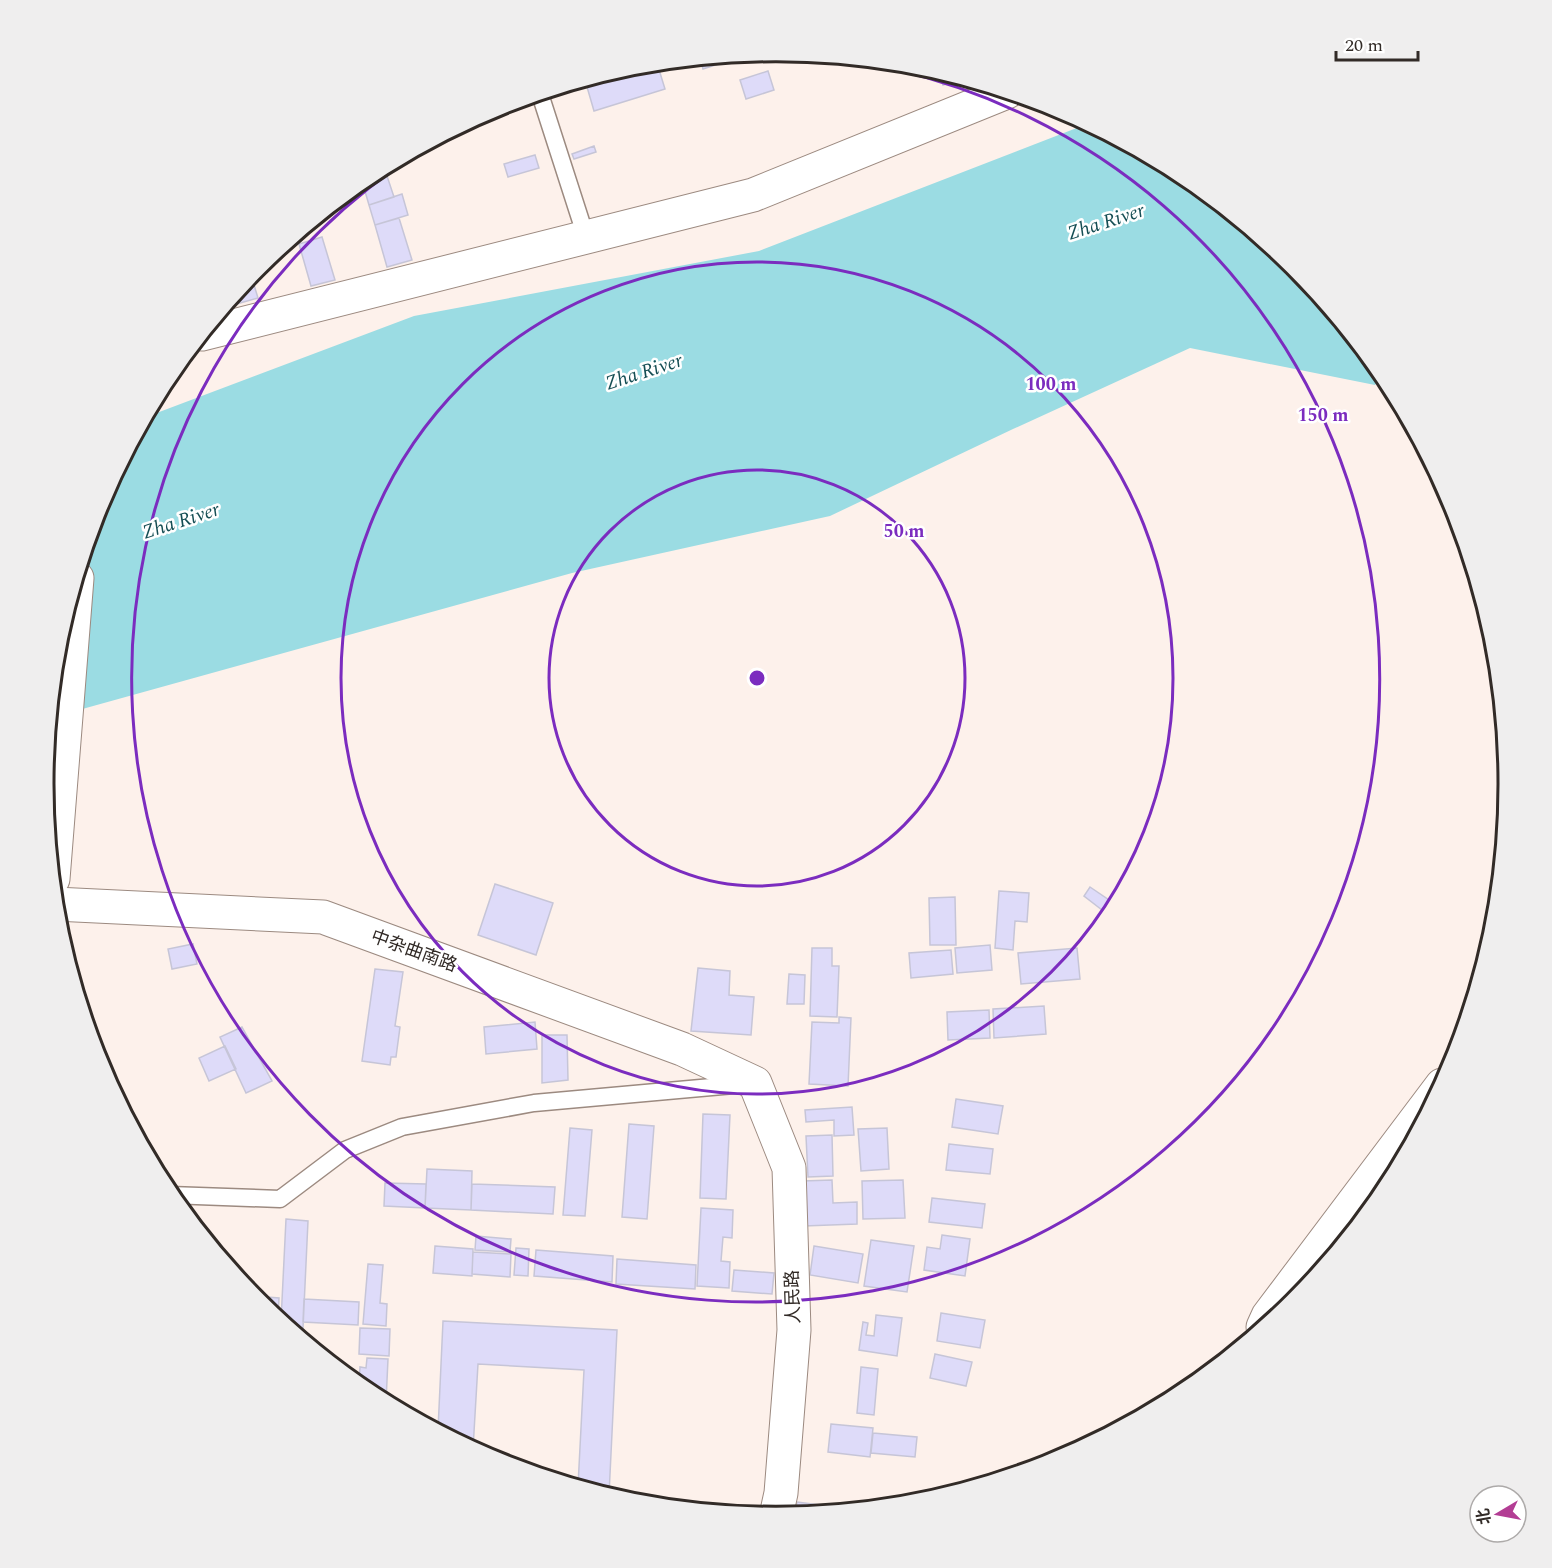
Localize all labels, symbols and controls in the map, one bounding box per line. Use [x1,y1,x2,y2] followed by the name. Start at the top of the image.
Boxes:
[1336,24,1418,62] scale bar
[1345,32,1383,59] text: 20 m
[1063,195,1150,249] water label: Zha River
[601,345,688,399] water label: Zha River
[1025,371,1077,398] text: 100 m
[1297,402,1349,429] text: 150 m
[138,494,225,548] water label: Zha River
[884,518,924,545] text: 50 m
[747,668,767,688] centre of rings
[367,923,461,979] street label: 中杂曲南路
[779,1270,807,1324] street label: 人民路
[1468,1484,1528,1544] north arrow
[1471,1506,1497,1526] text: 北

